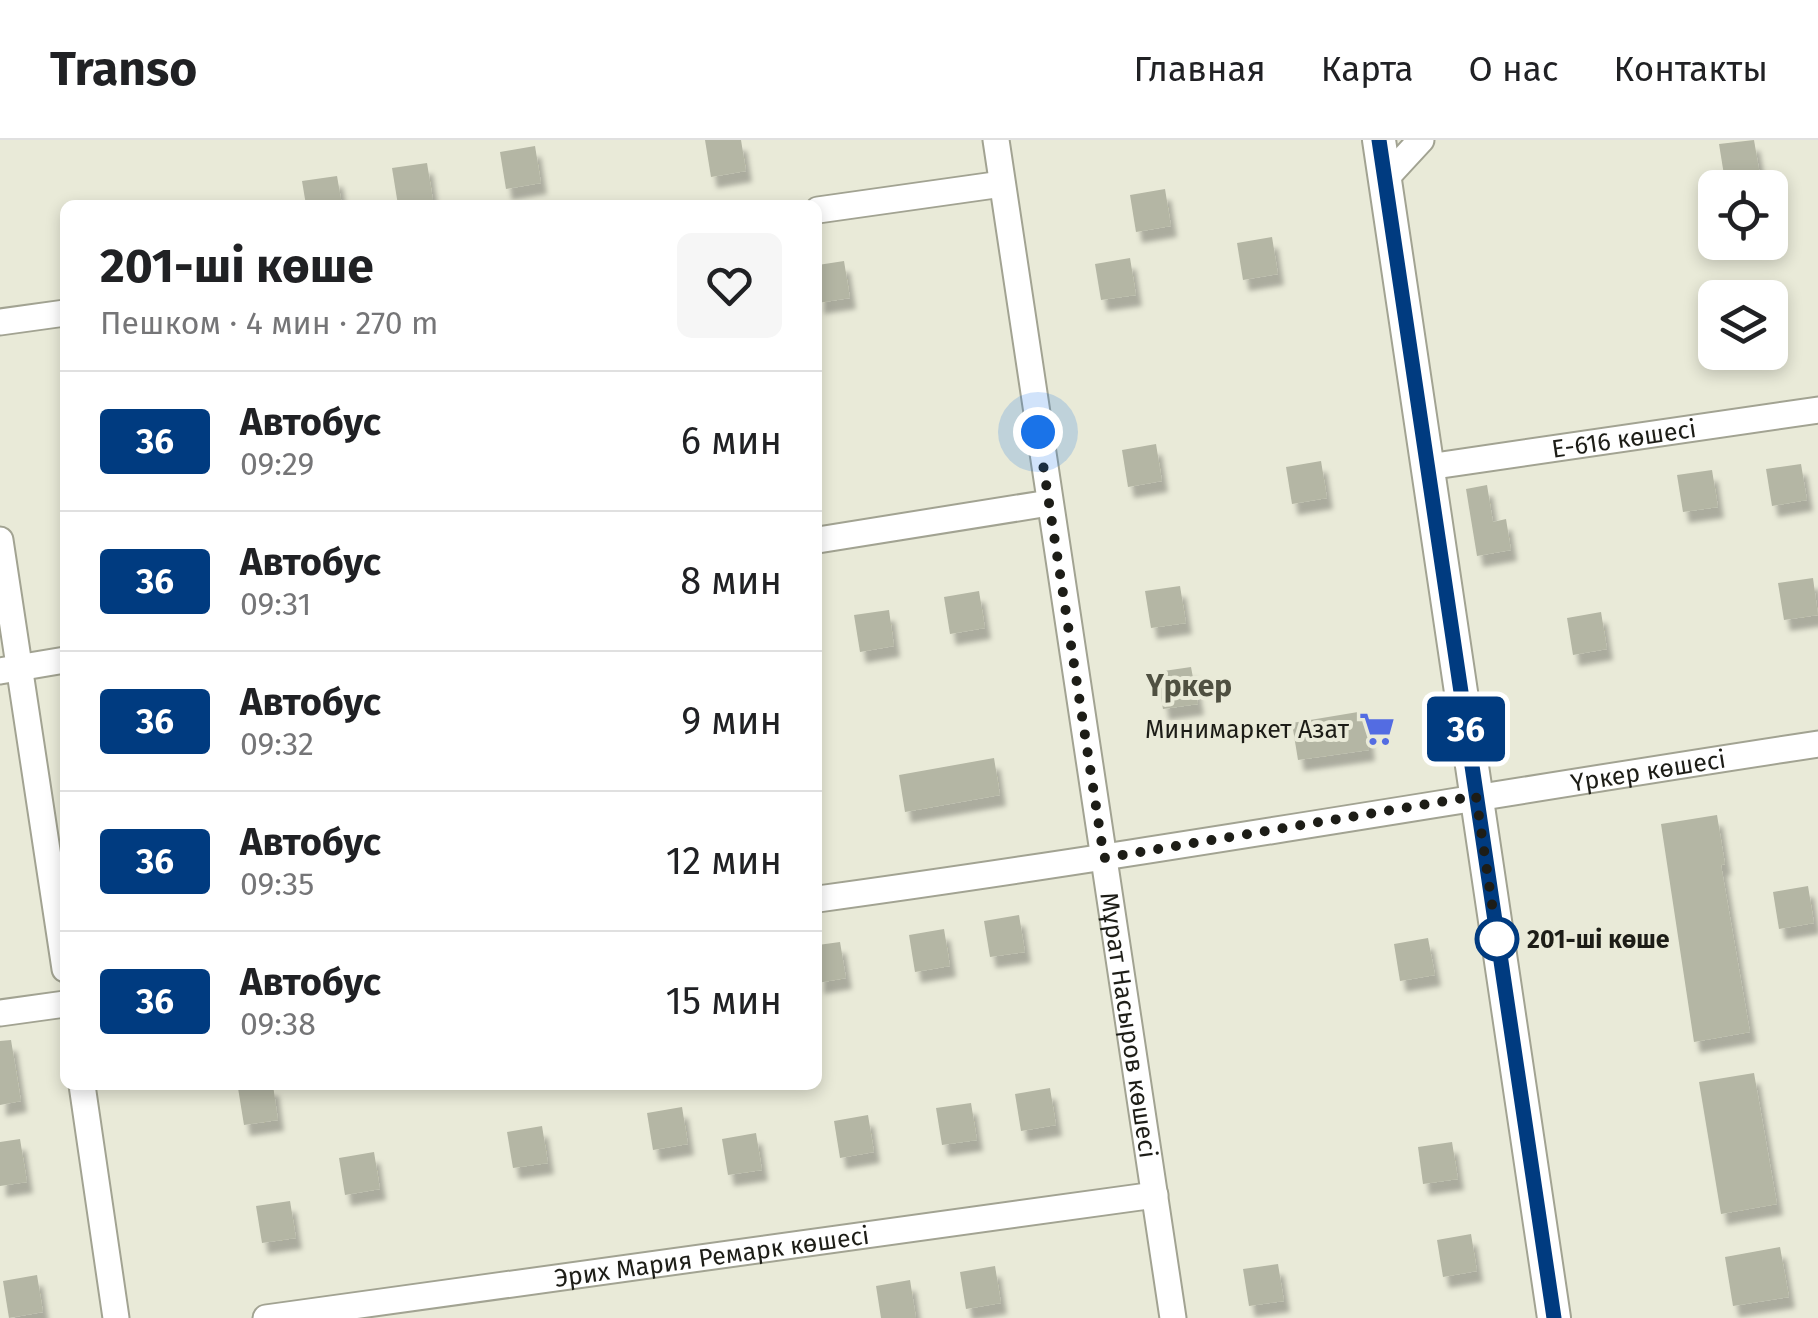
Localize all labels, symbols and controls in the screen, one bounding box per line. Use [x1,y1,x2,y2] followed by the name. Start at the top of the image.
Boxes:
[50,40,197,98] text: Transo
[1134,48,1266,90] text: Главная
[1321,48,1414,90] text: Карта
[1469,48,1559,90] text: О нас
[1614,48,1768,90] text: Контакты
[1698,170,1788,370] map controls
[1698,170,1788,260] button: locate
[677,233,782,338] button: heart
[100,237,374,295] text: 201-ші көше
[1698,280,1788,370] button: layers
[100,304,439,342] text: Пешком · 4 мин · 270 m
[240,399,381,445] text: Автобус
[1013,407,1063,457] your location
[1550,414,1698,465] street label: Е-616 көшесі
[681,418,782,464] text: 6 мин
[136,420,174,462] text: 36
[240,445,314,483] text: 09:29
[240,539,381,585] text: Автобус
[680,558,782,604] text: 8 мин
[136,560,174,602] text: 36
[240,585,311,623] text: 09:31
[1145,668,1232,704] district label: Үркер
[240,679,381,725] text: Автобус
[1421,696,1511,762] line badge: 36
[681,698,782,744] text: 9 мин
[136,700,174,742] text: 36
[1447,708,1485,750] text: 36
[1358,710,1396,748] supermarket icon: Минимаркет Азат
[1145,715,1350,745] place label: Минимаркет Азат
[240,725,314,763] text: 09:32
[1569,744,1728,799] street label: Үркер көшесі
[240,819,381,865] text: Автобус
[666,838,782,884] text: 12 мин
[136,840,174,882] text: 36
[240,865,314,903] text: 09:35
[1093,890,1163,1160] street label: Мұрат Насыров көшесі
[1476,918,1518,960] marker: 201-ші көше
[1527,925,1670,955] place label: 201-ші көше
[240,959,381,1005] text: Автобус
[666,978,782,1024] text: 15 мин
[136,980,174,1022] text: 36
[240,1005,316,1043] text: 09:38
[552,1221,871,1294] street label: Эрих Мария Ремарк көшесі

